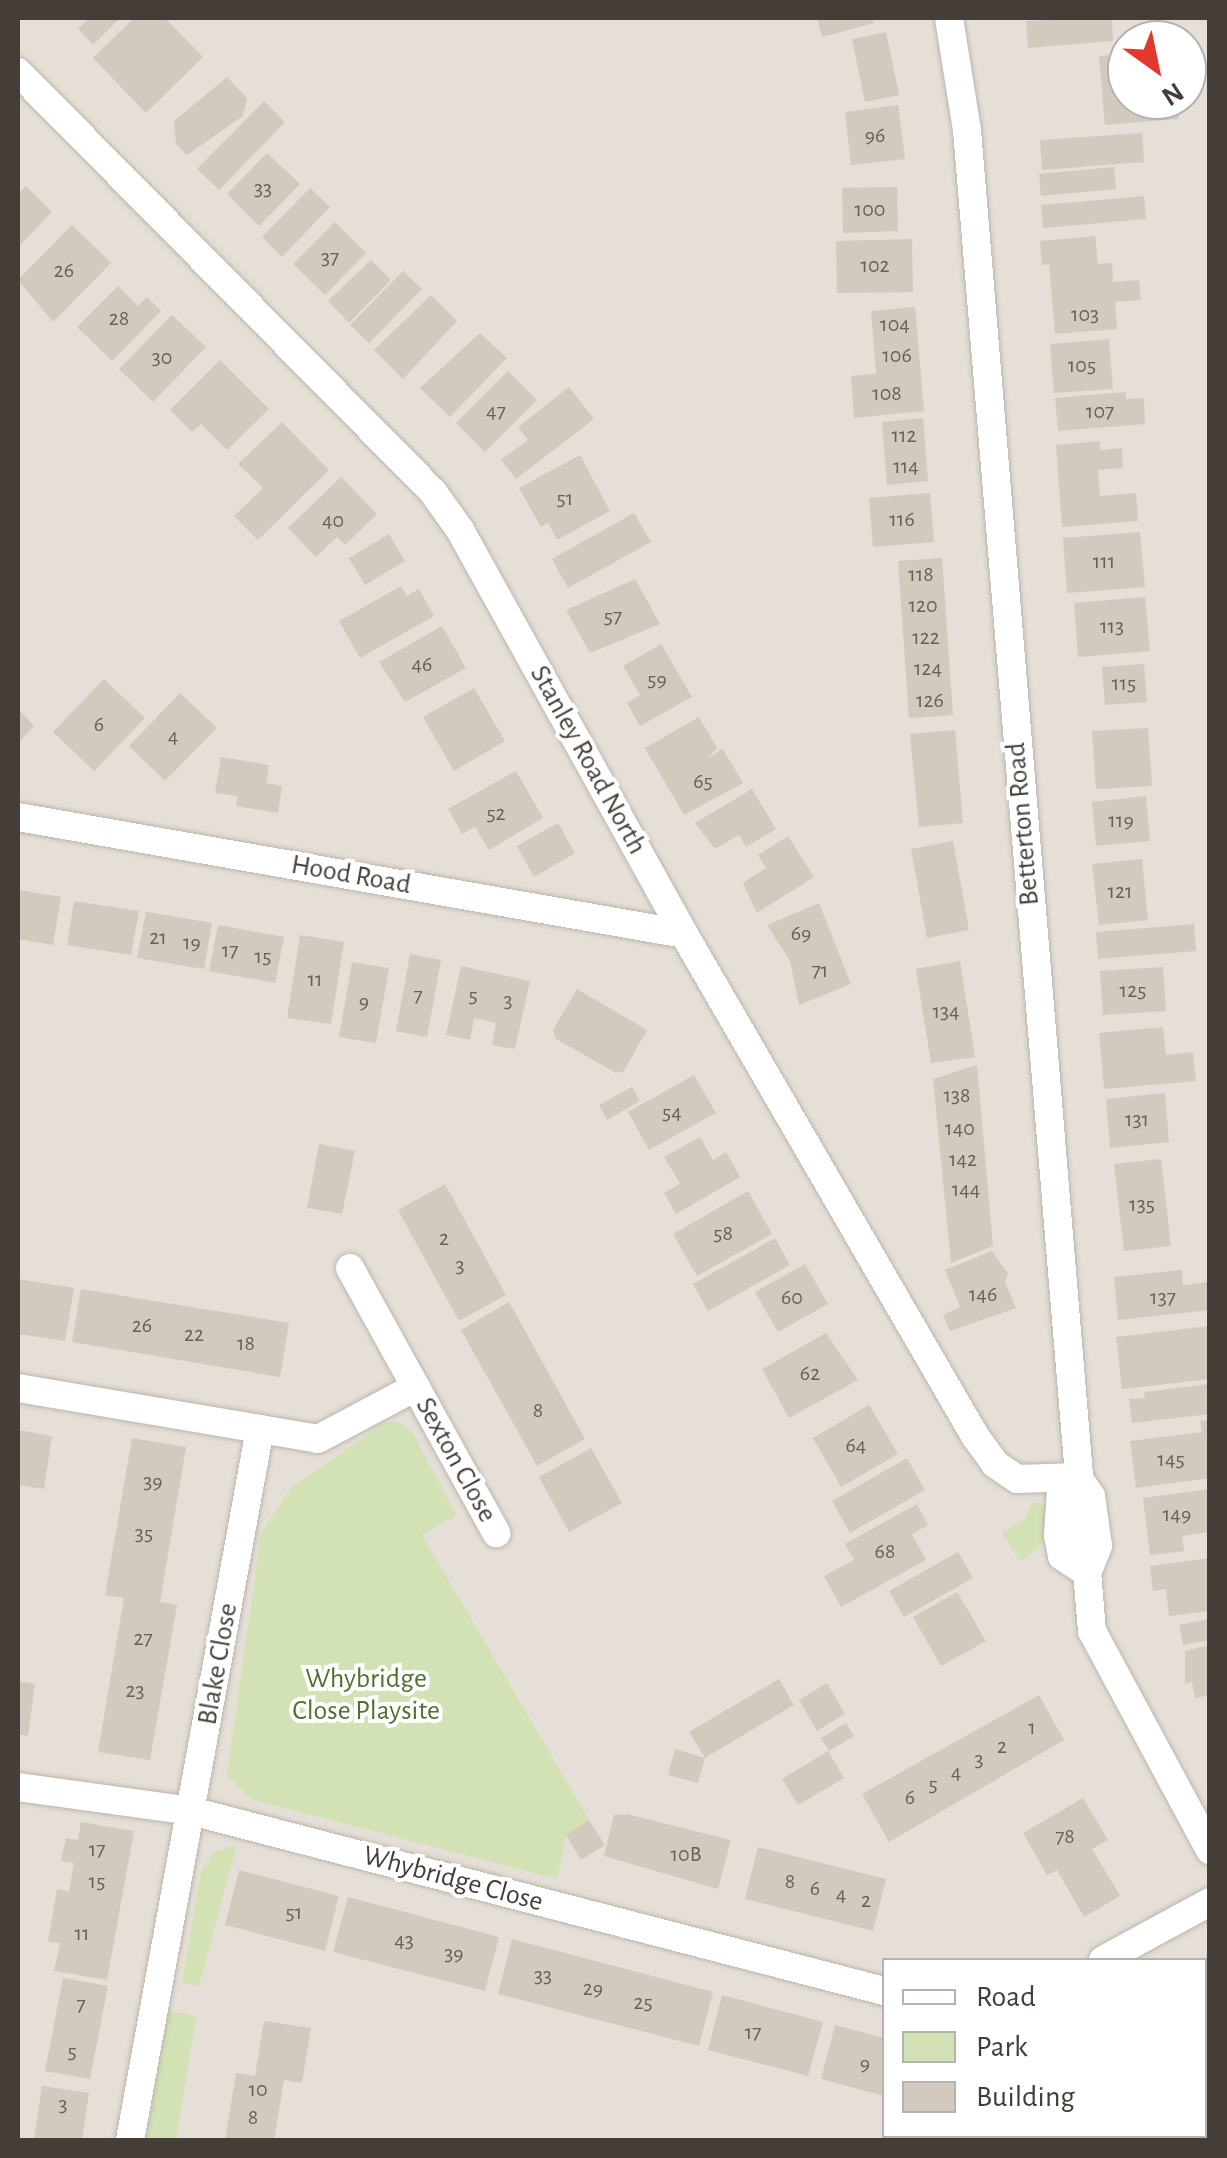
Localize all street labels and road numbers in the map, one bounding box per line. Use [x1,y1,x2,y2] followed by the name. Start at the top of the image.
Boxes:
[522,660,654,860] street label: Stanley Road North
[999,741,1047,907] street label: Betterton Road
[289,848,413,902] street label: Hood Road
[408,1392,504,1528] street label: Sexton Close
[191,1600,245,1728] street label: Blake Close
[359,1839,547,1919] street label: Whybridge Close

